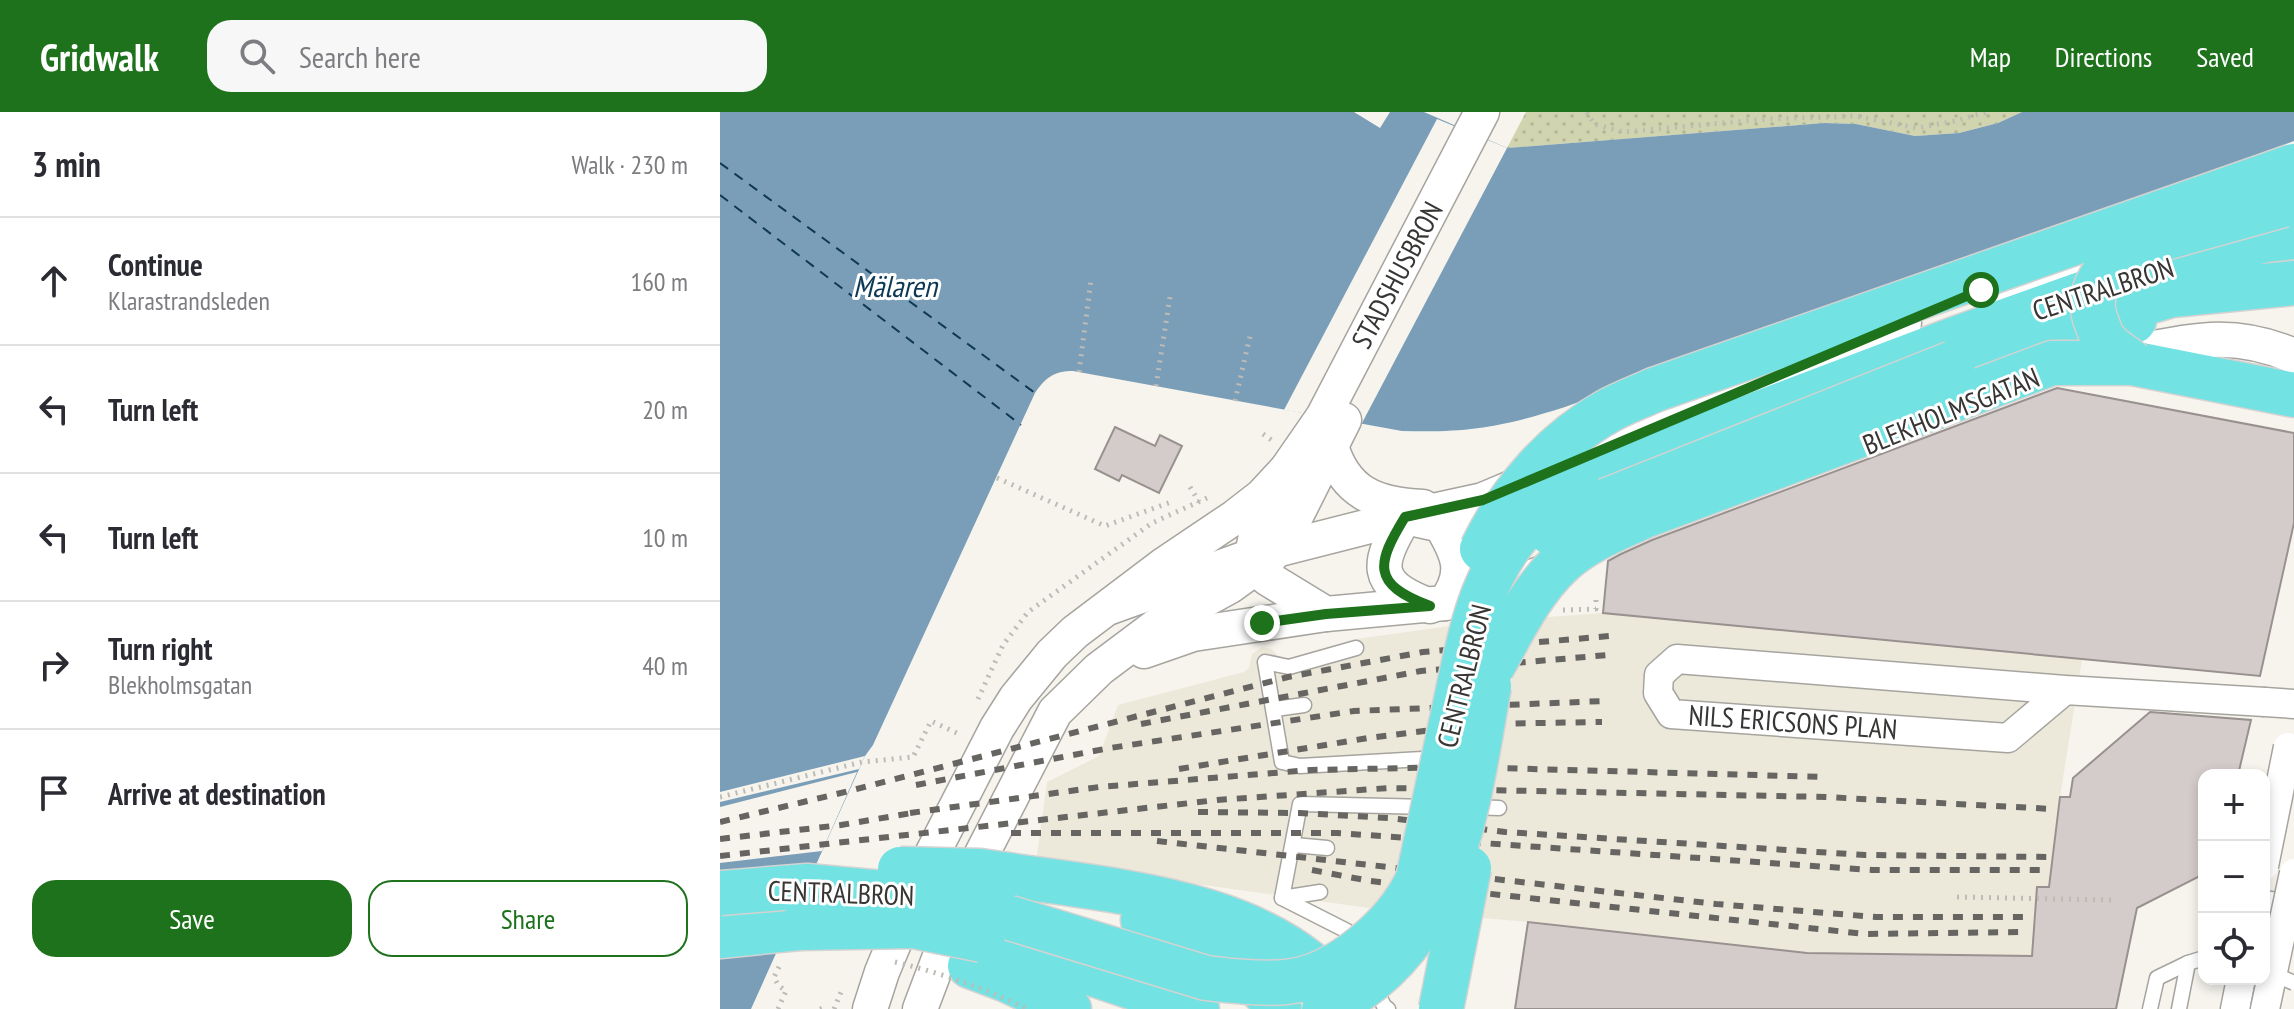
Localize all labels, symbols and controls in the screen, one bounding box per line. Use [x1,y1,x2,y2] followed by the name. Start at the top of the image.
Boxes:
[207,20,767,92] search box
[40,32,159,81] text: Gridwalk
[235,34,279,78] icon: search
[299,37,421,76] text: Search here
[1970,38,2011,75] text: Map
[2055,38,2152,75] text: Directions
[2196,38,2254,75] text: Saved
[32,142,101,186] text: 3 min
[571,148,688,181] text: Walk · 230 m
[1342,195,1451,354] street label: STADSHUSBRON
[108,245,203,284] text: Continue
[2028,248,2178,329] street label: CENTRALBRON
[32,259,76,303] icon: ahead
[630,265,688,298] text: 160 m
[853,266,939,305] water label: Mälaren
[1963,272,1999,308] route start
[108,284,270,317] text: Klarastrandsleden
[1857,358,2045,463] street label: BLEKHOLMSGATAN
[32,387,76,431] icon: left
[108,390,198,429] text: Turn left
[642,393,688,426] text: 20 m
[32,515,76,559] icon: left
[108,518,198,557] text: Turn left
[642,521,688,554] text: 10 m
[1428,600,1499,751] street label: CENTRALBRON
[1244,605,1280,641] route end
[108,629,212,668] text: Turn right
[32,643,76,687] icon: right
[642,649,688,682] text: 40 m
[108,668,252,701] text: Blekholmsgatan
[1687,696,1899,747] street label: NILS ERICSONS PLAN
[2198,769,2270,985] map controls
[2198,769,2270,841] button: +
[32,771,76,815] icon: arrive
[108,774,326,813] text: Arrive at destination
[2198,841,2270,913] button: −
[767,871,915,914] street label: CENTRALBRON
[32,880,352,957] button: Save
[368,880,688,957] button: Share
[2198,913,2270,985] button: locate

